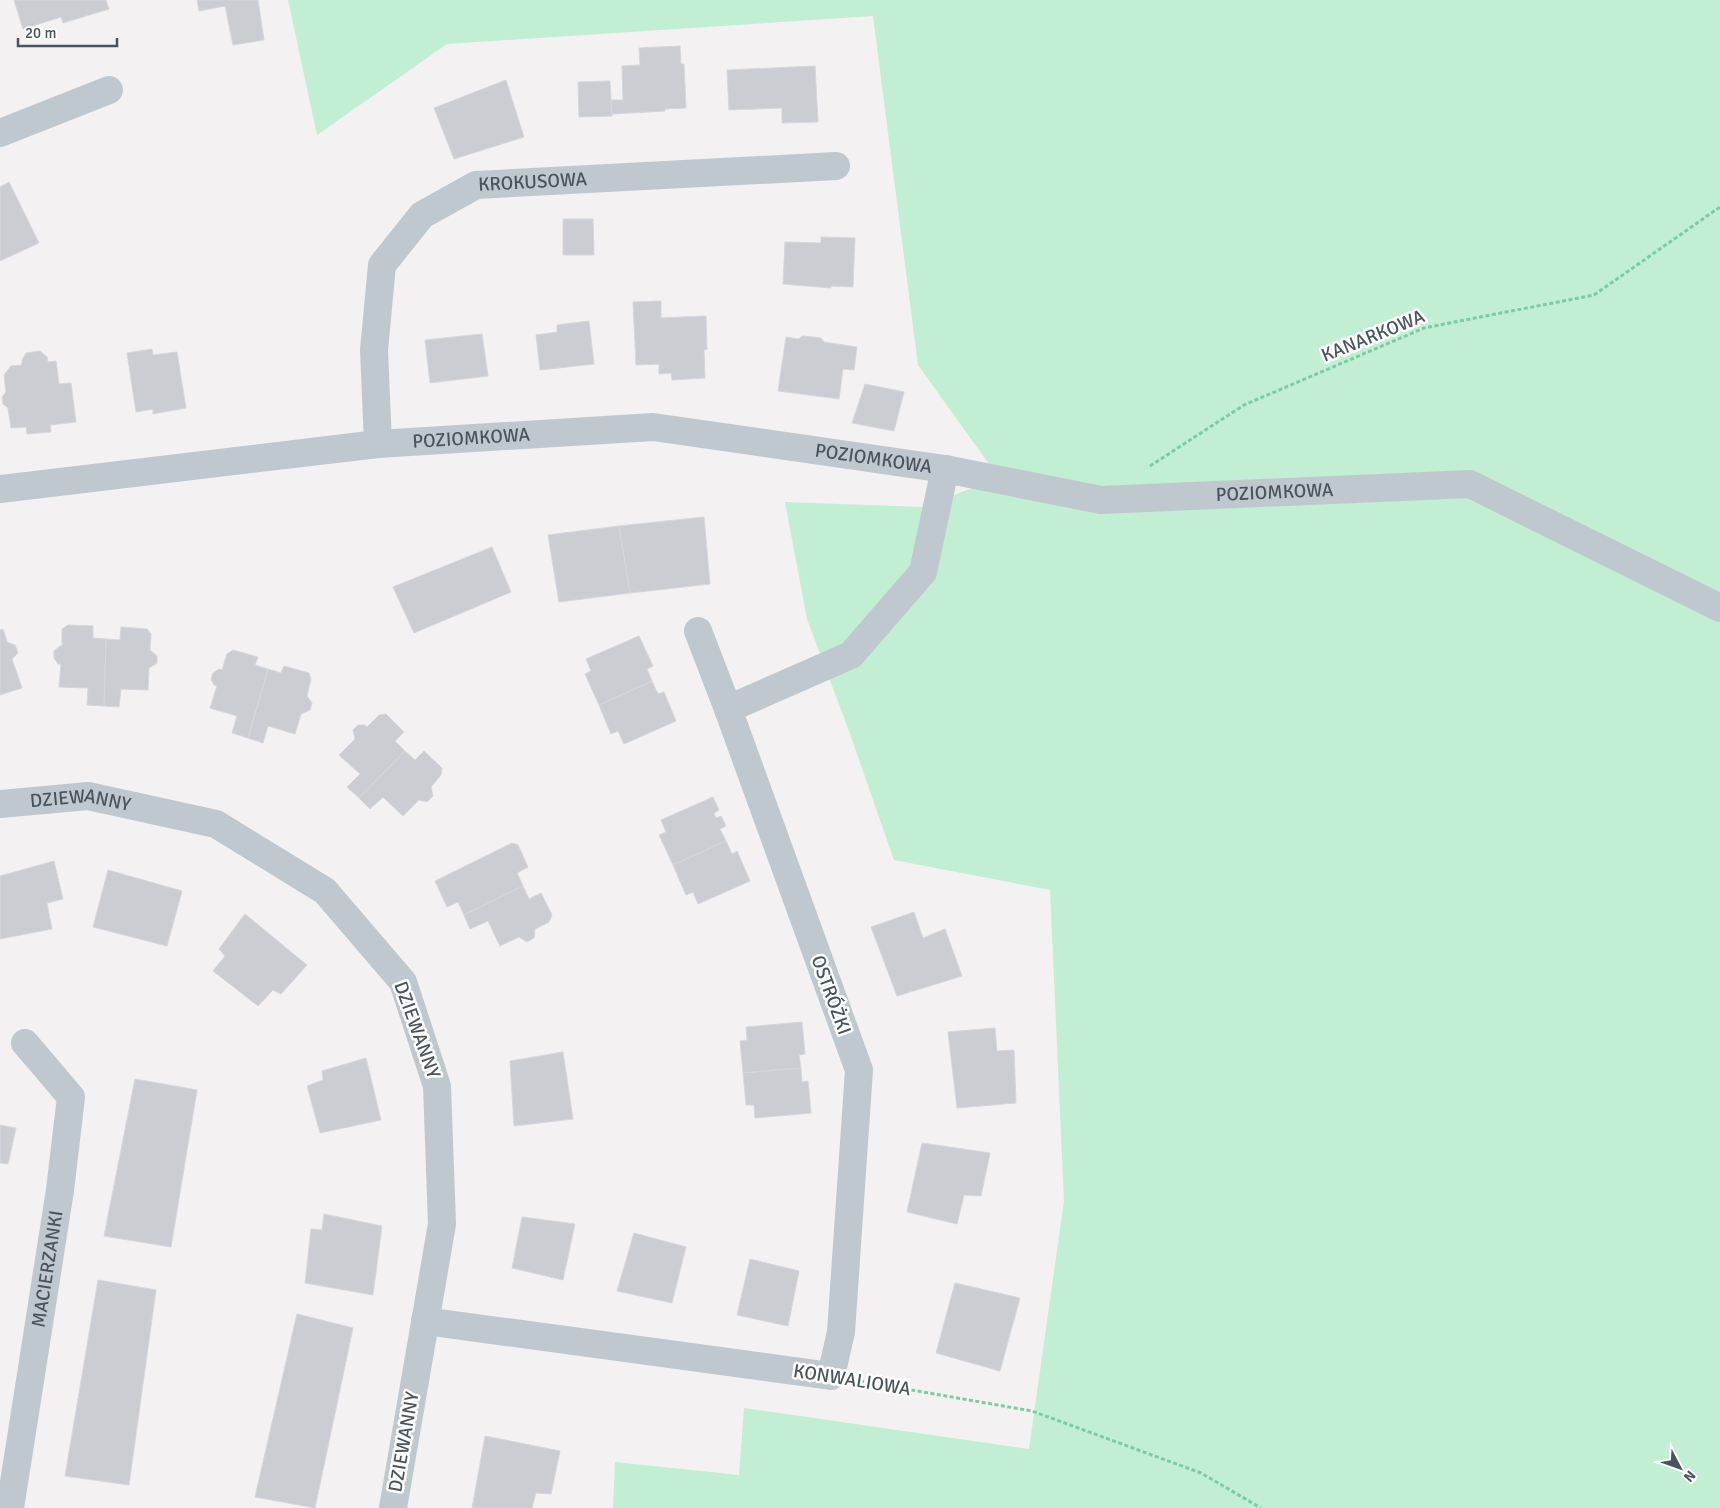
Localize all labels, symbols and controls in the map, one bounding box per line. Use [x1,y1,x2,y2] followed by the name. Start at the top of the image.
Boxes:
[18,15,116,47] scale bar
[25,24,56,42] text: 20 m
[478,167,588,197] street label: KROKUSOWA
[1318,304,1429,368] street label: KANARKOWA
[412,423,531,454] street label: POZIOMKOWA
[813,438,934,479] street label: POZIOMKOWA
[1215,478,1334,507] street label: POZIOMKOWA
[29,784,133,817] street label: DZIEWANNY
[806,952,856,1038] street label: OSTRÓŻKI
[388,978,446,1082] street label: DZIEWANNY
[27,1209,69,1329] street label: MACIERZANKI
[791,1359,913,1401] street label: KONWALIOWA
[383,1389,425,1494] street label: DZIEWANNY
[1655,1443,1705,1493] north arrow
[1680,1467,1699,1485] text: N

